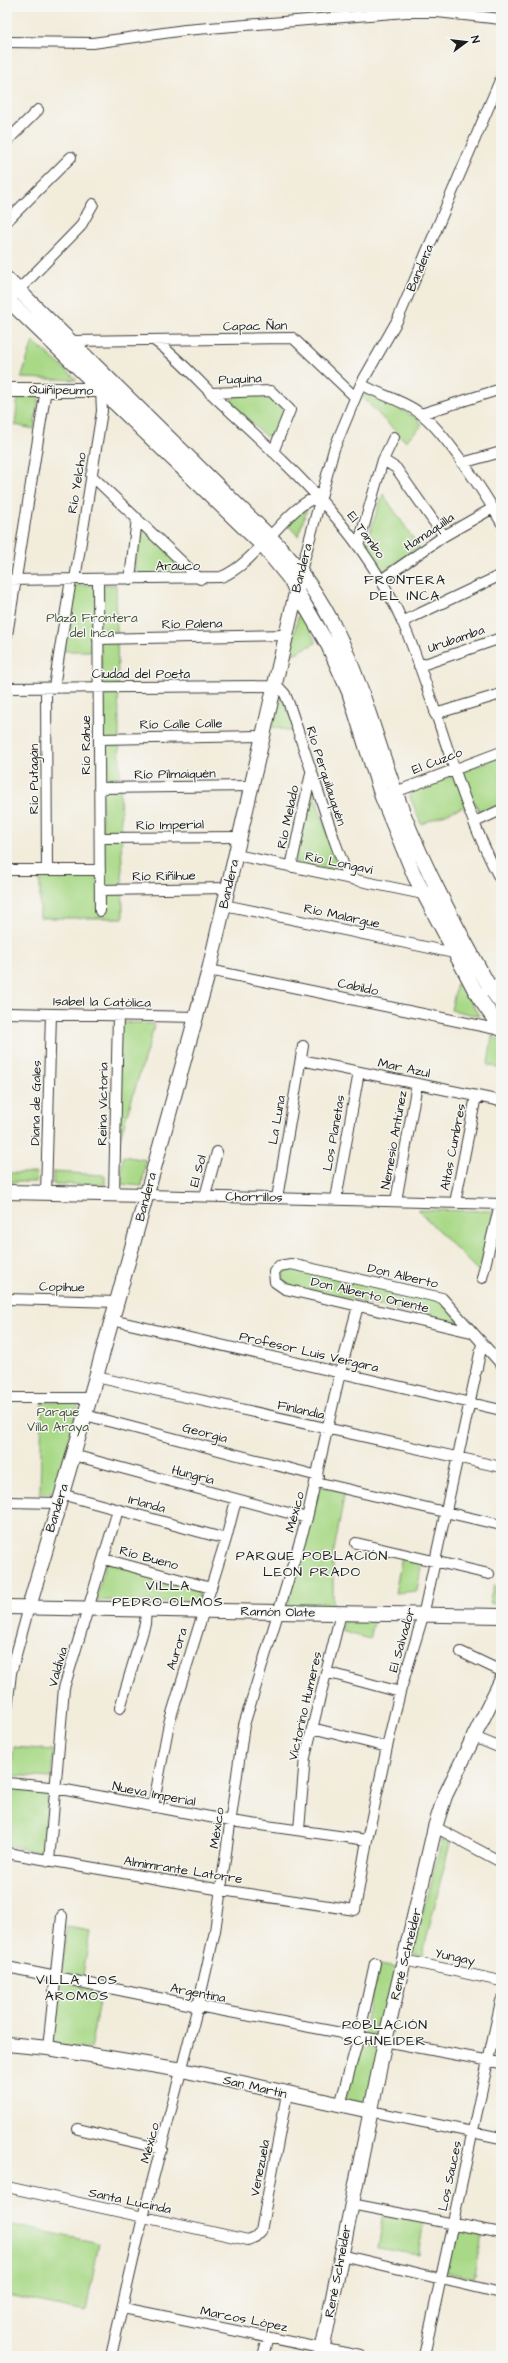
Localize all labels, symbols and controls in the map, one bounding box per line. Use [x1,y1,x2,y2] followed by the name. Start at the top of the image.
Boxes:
[446,22,486,62] north arrow
[467,34,483,45] text: N
[402,241,438,294] street label: Bandera
[223,316,288,336] street label: Capac Ñan
[218,369,262,389] street label: Puquina
[29,380,94,400] street label: Quiñipeumo
[63,450,91,515] street label: Río Yelcho
[343,508,390,563] street label: El Tambo
[400,508,458,555] street label: Hamaquilla
[287,541,317,594] street label: Bandera
[156,557,201,575] street label: Arauco
[364,570,446,606] district label: FRONTERA DEL INCA
[46,609,138,642] park label: Plaza Frontera del Inca
[161,614,223,634] street label: Río Palena
[425,621,487,657] street label: Urubamba
[92,665,191,683] street label: Ciudad del Poeta
[139,714,223,734] street label: Río Calle Calle
[77,715,95,775] street label: Río Rahue
[301,724,351,829] street label: Río Perquilauquén
[25,743,44,814] street label: Río Putagán
[409,743,465,779] street label: El Cuzco
[134,764,216,784] street label: Río Pilmaiquén
[273,783,304,850] street label: Río Melado
[136,815,204,835] street label: Río Imperial
[303,847,374,880] street label: Río Longaví
[215,857,243,910] street label: Bandera
[132,866,196,886] street label: Río Riñihue
[302,899,382,934] street label: Río Malargue
[336,974,381,1000] street label: Cabildo
[53,992,151,1012] street label: Isabel la Católica
[376,1054,432,1082] street label: Mar Azul
[26,1060,46,1146] street label: Diana de Gales
[93,1062,113,1146] street label: Reina Victoria
[376,1089,412,1191] street label: Nemesio Antúnez
[318,1093,350,1172] street label: Los Planetas
[264,1094,290,1146] street label: La Luna
[436,1102,470,1192] street label: Altas Cumbres
[185,1153,211,1189] street label: El Sol
[131,1170,161,1223] street label: Bandera
[225,1188,283,1207] street label: Chorrillos
[366,1259,441,1293] street label: Don Alberto
[309,1273,431,1317] street label: Don Alberto Oriente
[39,1278,85,1296] street label: Copihue
[237,1327,381,1378] street label: Profesor Luis Vergara
[276,1396,327,1424] street label: Finlandia
[27,1403,89,1437] park label: Parque Villa Araya
[180,1418,230,1449] street label: Georgia
[169,1461,217,1490] street label: Hungría
[41,1481,73,1534] street label: Bandera
[281,1489,309,1534] street label: México
[127,1490,168,1518] street label: Irlanda
[117,1541,181,1575] street label: Río Bueno
[236,1546,388,1582] district label: PARQUE POBLACIÓN LEON PRADO
[112,1576,224,1612] district label: VILLA PEDRO OLMOS
[241,1602,315,1622] street label: Ramón Olate
[384,1606,420,1674] street label: El Salvador
[162,1625,192,1672] street label: Aurora
[44,1645,72,1689] street label: Valdivia
[284,1649,326,1762] street label: Victorino Humeres
[111,1777,197,1811] street label: Nueva Imperial
[205,1806,229,1850] street label: México
[122,1852,244,1888] street label: Almimrante Latorre
[386,1906,426,2002] street label: René Schneider
[433,1944,477,1971] street label: Yungay
[36,1970,118,2006] district label: VILLA LOS AROMOS
[169,1979,228,2008] street label: Argentina
[342,2015,428,2051] district label: POBLACIÓN SCHNEIDER
[221,2071,289,2103] street label: San Martín
[136,2120,164,2165] street label: México
[246,2138,274,2198] street label: Venezuela
[434,2139,466,2213] street label: Los Sauces
[87,2183,173,2219] street label: Santa Lucinda
[320,2223,356,2319] street label: René Schneider
[199,2302,290,2336] street label: Marcos López

